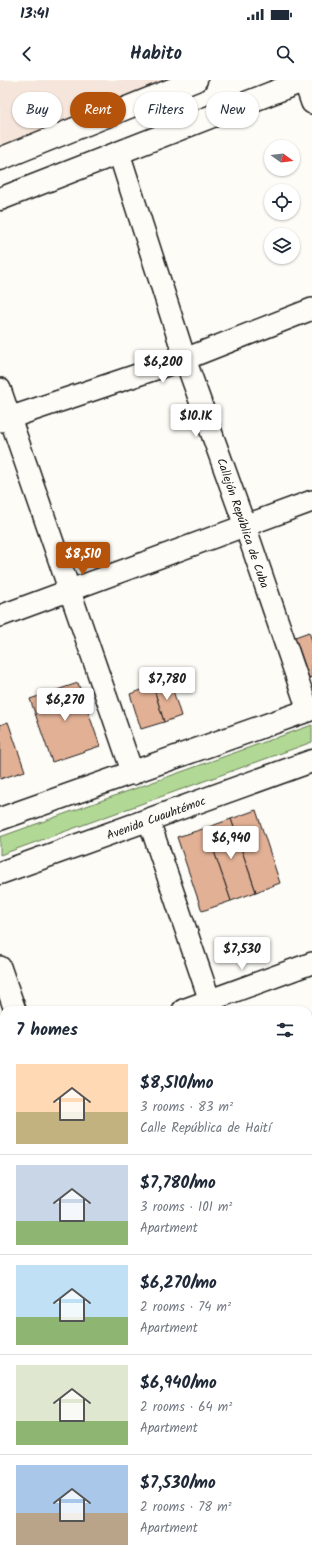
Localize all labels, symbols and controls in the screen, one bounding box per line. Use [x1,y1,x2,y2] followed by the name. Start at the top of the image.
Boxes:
[20,2,49,26] text: 13:41
[130,40,182,69] text: Habito
[16,43,38,65] icon: back
[274,43,296,65] icon: search
[12,92,62,128] chip: Buy
[70,92,126,128] chip: Rent
[134,92,198,128] chip: Filters
[206,92,259,128] chip: New
[264,140,300,176] north arrow
[264,140,300,264] map controls
[264,184,300,220] button: locate
[264,228,300,264] button: layers
[130,350,196,384] pin: $6,200
[143,352,183,373] text: $6,200
[163,404,229,438] pin: $10.1K
[179,406,213,427] text: $10.1K
[211,455,274,591] street label: Callejón República de Cuba
[50,542,116,576] pin: $8,510
[65,544,101,565] text: $8,510
[134,667,200,701] pin: $7,780
[148,669,186,690] text: $7,780
[32,688,98,722] pin: $6,270
[46,690,84,711] text: $6,270
[104,792,209,845] street label: Avenida Cuauhtémoc
[198,826,264,860] pin: $6,940
[212,828,250,849] text: $6,940
[209,937,275,971] pin: $7,530
[223,939,261,960] text: $7,530
[16,1017,78,1044] text: 7 homes
[274,1019,296,1041] icon: filters
[140,1070,213,1097] text: $8,510/mo
[48,1080,96,1128] icon: home
[140,1097,233,1118] text: 3 rooms · 83 m²
[140,1118,271,1139] text: Calle República de Haití
[140,1170,216,1197] text: $7,780/mo
[48,1181,96,1229] icon: home
[140,1197,232,1218] text: 3 rooms · 101 m²
[140,1218,198,1239] text: Apartment
[140,1270,217,1297] text: $6,270/mo
[48,1281,96,1329] icon: home
[140,1297,231,1318] text: 2 rooms · 74 m²
[140,1318,198,1339] text: Apartment
[140,1370,217,1397] text: $6,940/mo
[48,1381,96,1429] icon: home
[140,1397,232,1418] text: 2 rooms · 64 m²
[140,1418,198,1439] text: Apartment
[140,1470,216,1497] text: $7,530/mo
[48,1481,96,1529] icon: home
[140,1497,232,1518] text: 2 rooms · 78 m²
[140,1518,198,1539] text: Apartment

